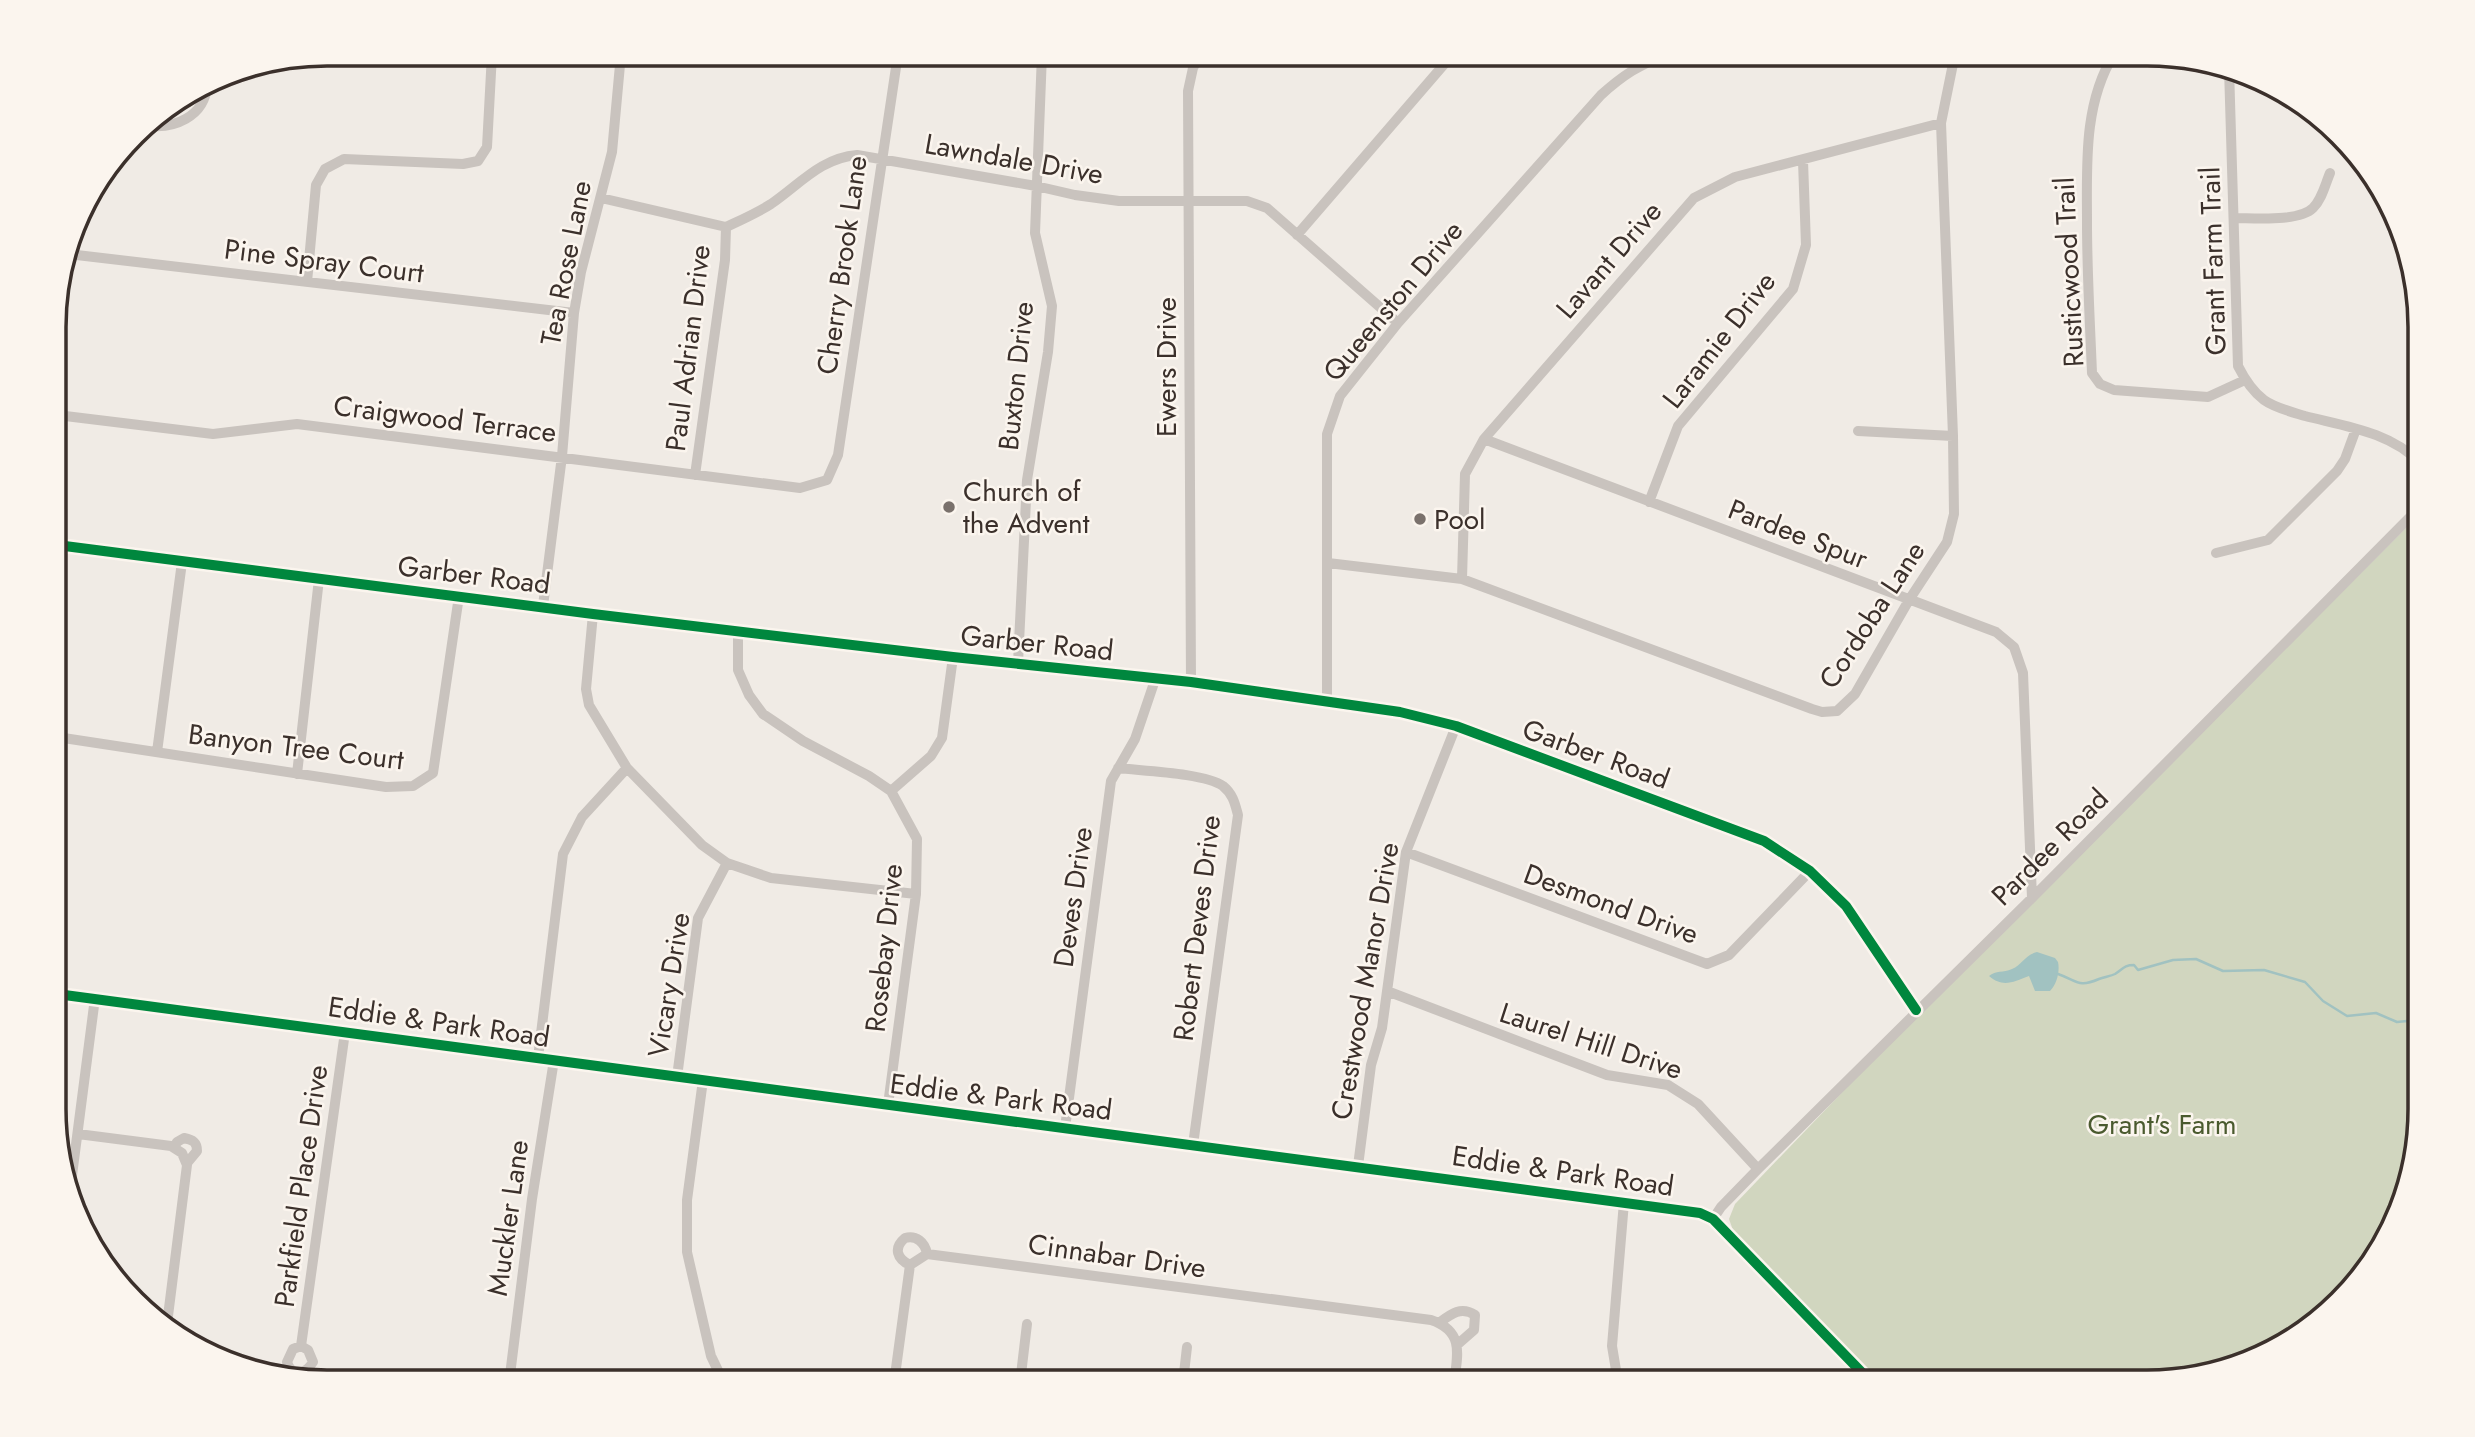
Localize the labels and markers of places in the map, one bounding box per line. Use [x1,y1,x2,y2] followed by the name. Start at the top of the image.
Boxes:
[963,471,1090,544] place label: Church of the Advent
[941,499,957,515] marker: Church of the Advent
[1434,499,1486,540] place label: Pool
[1412,511,1428,527] marker: Pool

